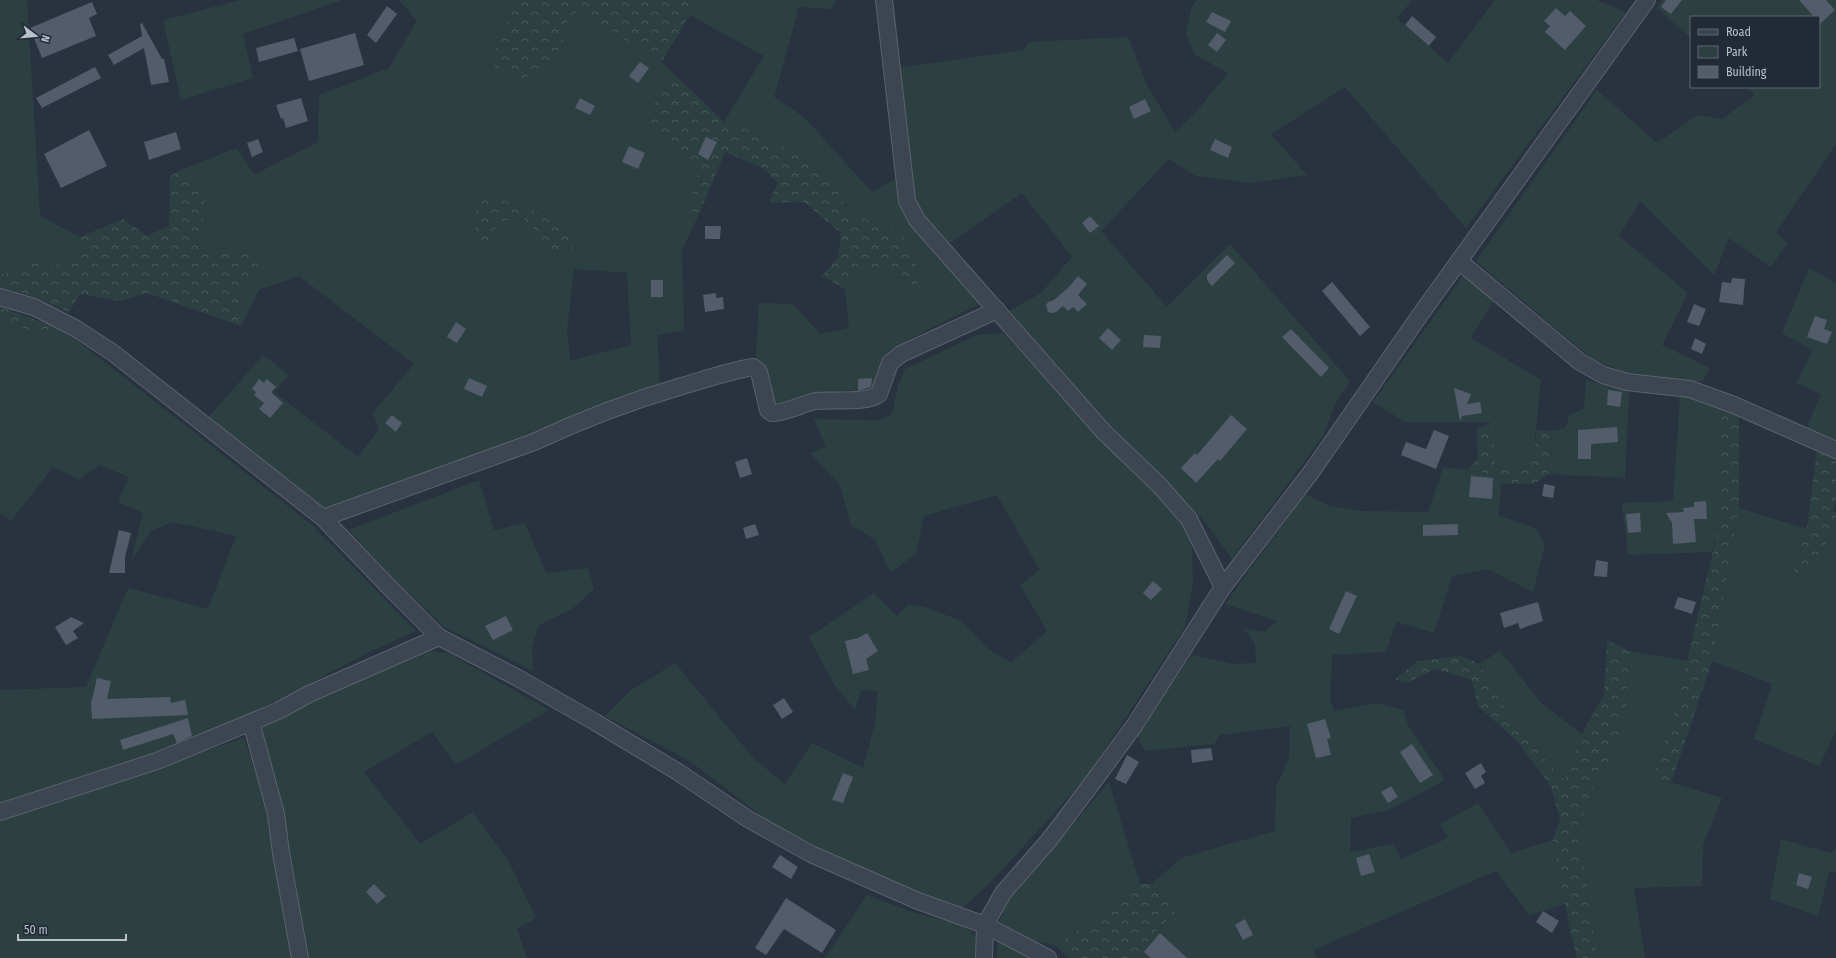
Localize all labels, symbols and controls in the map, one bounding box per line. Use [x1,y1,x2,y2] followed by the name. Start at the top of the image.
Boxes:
[16,16,56,56] north arrow
[1690,16,1820,88] legend
[1726,25,1751,39] text: Road
[38,34,52,44] text: N
[1726,45,1748,59] text: Park
[1726,65,1767,79] text: Building
[18,916,126,942] scale bar
[24,923,48,937] text: 50 m

